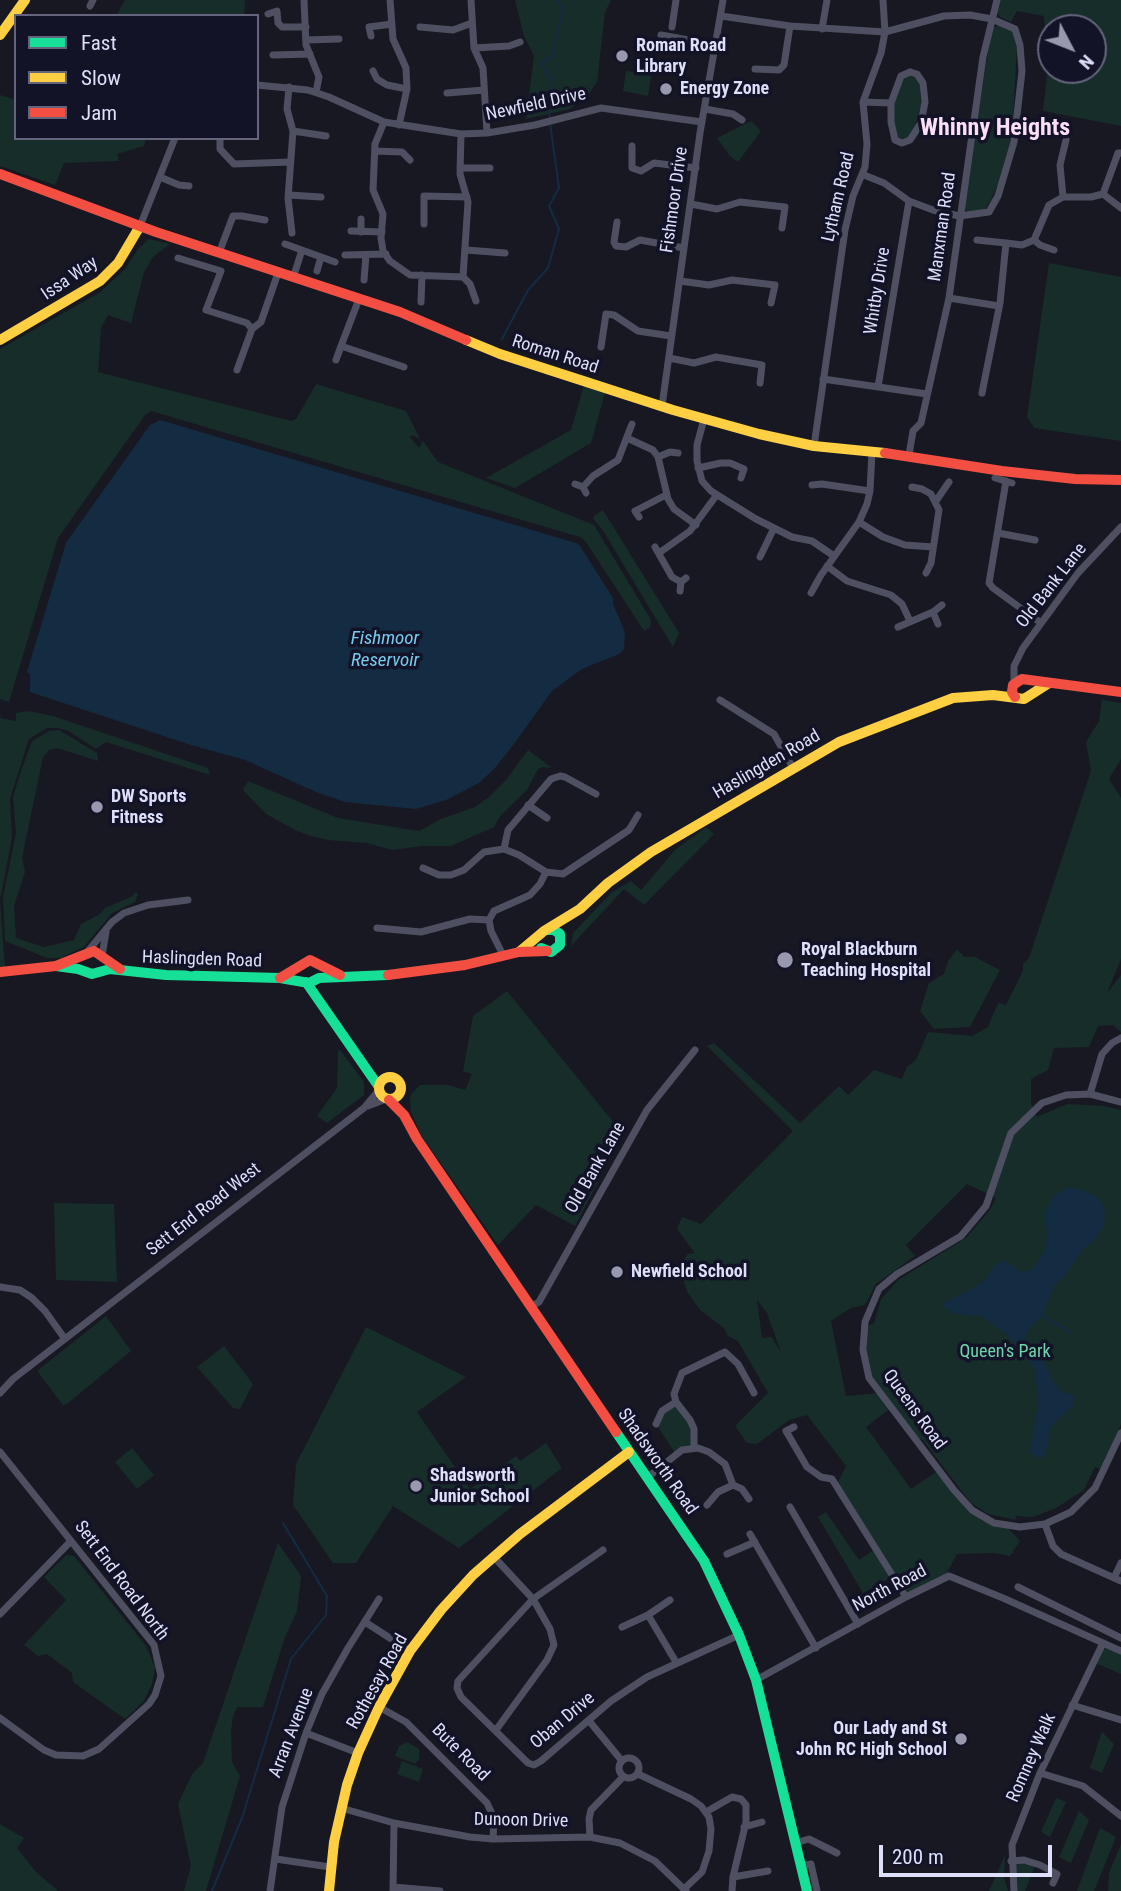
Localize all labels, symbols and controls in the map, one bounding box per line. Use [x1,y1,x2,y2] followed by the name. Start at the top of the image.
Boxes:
[14,14,259,140] legend
[1037,14,1107,84] north arrow
[81,31,117,55] text: Fast
[636,35,726,78] place label: Roman Road Library
[614,48,630,64] marker: Roman Road Library
[1074,50,1099,74] text: N
[81,66,121,90] text: Slow
[680,78,769,100] place label: Energy Zone
[658,81,674,97] marker: Energy Zone
[484,84,588,126] street label: Newfield Drive
[81,101,117,125] text: Jam
[920,115,1070,143] district label: Whinny Heights
[657,146,693,254] street label: Fishmoor Drive
[818,150,860,244] street label: Lytham Road
[925,171,961,283] street label: Manxman Road
[860,246,896,336] street label: Whitby Drive
[38,252,102,306] street label: Issa Way
[509,331,601,379] street label: Roman Road
[1012,539,1092,633] street label: Old Bank Lane
[351,628,419,672] water label: Fishmoor Reservoir
[710,726,824,804] street label: Haslingden Road
[111,786,186,828] place label: DW Sports Fitness
[89,799,105,815] marker: DW Sports Fitness
[801,939,931,982] place label: Royal Blackburn Teaching Hospital
[142,947,262,973] street label: Haslingden Road
[775,950,795,970] marker: Royal Blackburn Teaching Hospital
[561,1119,631,1217] street label: Old Bank Lane
[143,1159,265,1261] street label: Sett End Road West
[631,1261,747,1283] place label: Newfield School
[609,1264,625,1280] marker: Newfield School
[959,1341,1051,1363] park label: Queen's Park
[878,1366,950,1454] street label: Queens Road
[612,1405,702,1519] street label: Shadsworth Road
[430,1465,529,1508] place label: Shadsworth Junior School
[408,1478,424,1494] marker: Shadsworth Junior School
[69,1517,173,1645] street label: Sett End Road North
[849,1561,931,1617] street label: North Road
[343,1631,413,1733] street label: Rothesay Road
[265,1685,319,1781] street label: Arran Avenue
[527,1688,599,1754] street label: Oban Drive
[1003,1710,1061,1806] street label: Romney Walk
[796,1718,947,1760] place label: Our Lady and St John RC High School
[427,1720,493,1786] street label: Bute Road
[953,1731,969,1747] marker: Our Lady and St John RC High School
[474,1809,568,1833] street label: Dunoon Drive
[883,1832,1056,1876] scale bar
[892,1845,944,1869] text: 200 m

